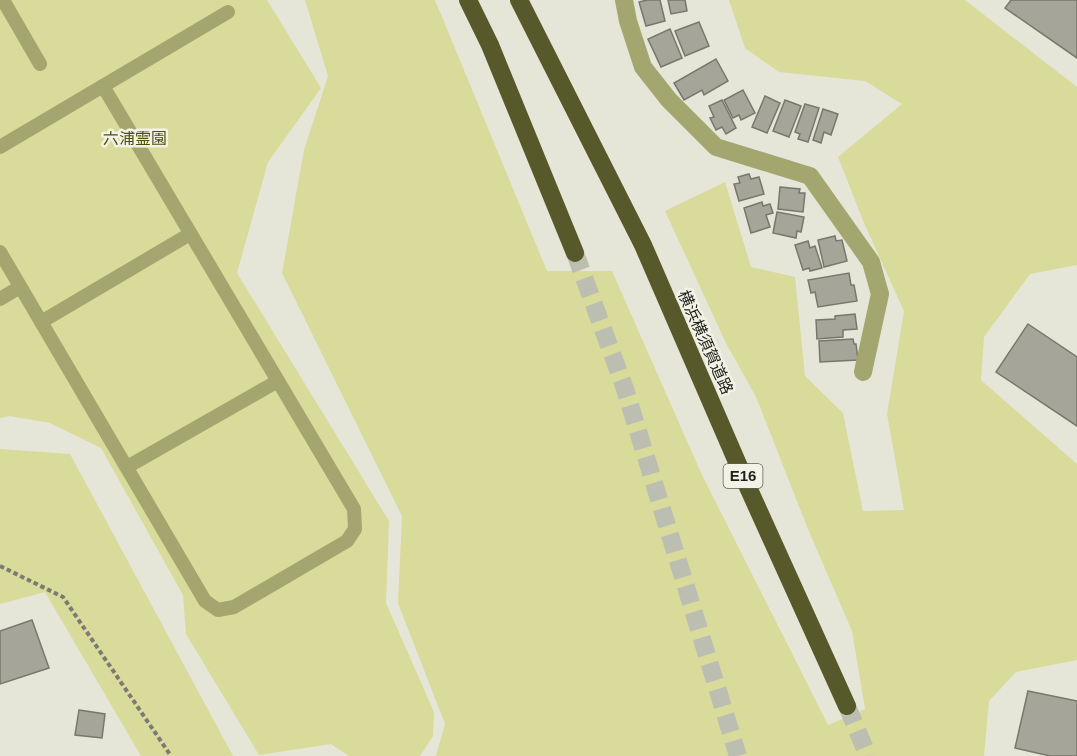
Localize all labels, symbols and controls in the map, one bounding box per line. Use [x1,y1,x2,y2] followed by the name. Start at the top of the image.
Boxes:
[103,130,167,147] park label: 六浦霊園
[675,288,736,397] street label: 横浜横須賀道路
[724,464,762,488] road number: E16

